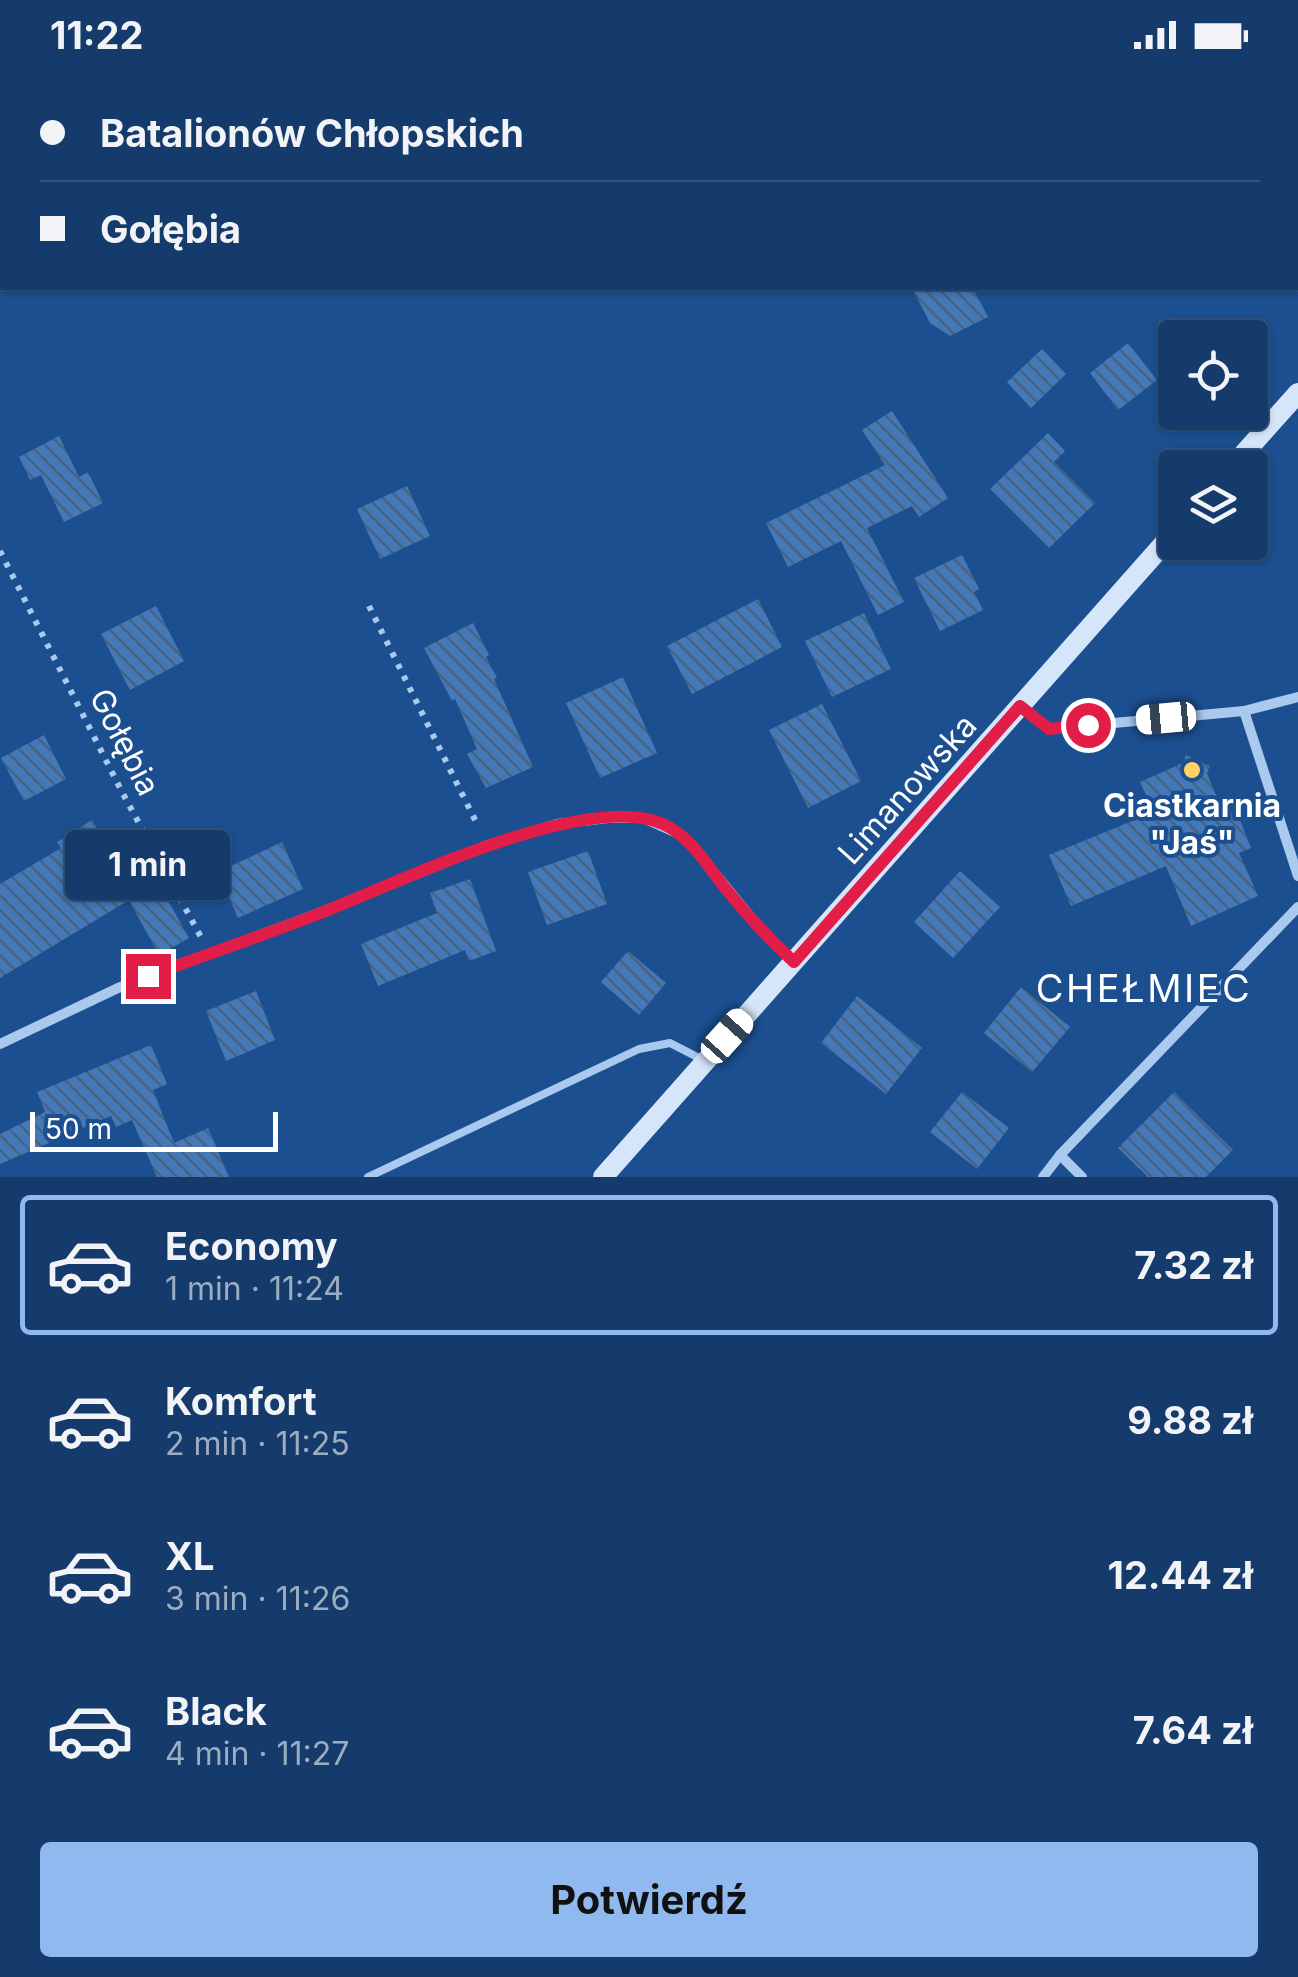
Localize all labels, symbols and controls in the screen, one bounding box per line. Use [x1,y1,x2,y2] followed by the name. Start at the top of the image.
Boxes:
[50,12,143,58] text: 11:22
[100,110,524,156] text: Batalionów Chłopskich
[100,206,241,252] text: Gołębia
[1158,320,1268,560] map controls
[1158,320,1268,430] button: locate
[1158,450,1268,560] button: layers
[82,682,168,802] street label: Gołębia
[1135,700,1197,736] car
[1066,703,1111,748] route start
[830,706,984,872] street label: Limanowska
[1181,759,1203,781] marker: Ciastkarnia "Jaś"
[1103,786,1281,862] place label: Ciastkarnia "Jaś"
[66,831,230,901] callout: 1 min
[108,845,187,884] text: 1 min
[126,954,171,999] route end
[1036,965,1252,1011] district label: CHEŁMIEC
[696,1004,758,1068] car
[30,1107,278,1152] scale bar
[45,1112,112,1146] text: 50 m
[45,1220,135,1310] icon: car
[165,1223,338,1269] text: Economy
[1134,1242,1253,1288] text: 7.32 zł
[165,1269,344,1308] text: 1 min · 11:24
[45,1375,135,1465] icon: car
[165,1378,317,1424] text: Komfort
[1127,1397,1253,1443] text: 9.88 zł
[165,1424,350,1463] text: 2 min · 11:25
[45,1530,135,1620] icon: car
[165,1533,215,1579] text: XL
[1108,1552,1253,1598] text: 12.44 zł
[165,1579,350,1618] text: 3 min · 11:26
[45,1685,135,1775] icon: car
[165,1688,267,1734] text: Black
[1133,1707,1253,1753] text: 7.64 zł
[165,1734,349,1773] text: 4 min · 11:27
[40,1842,1258,1957] button: Potwierdź

